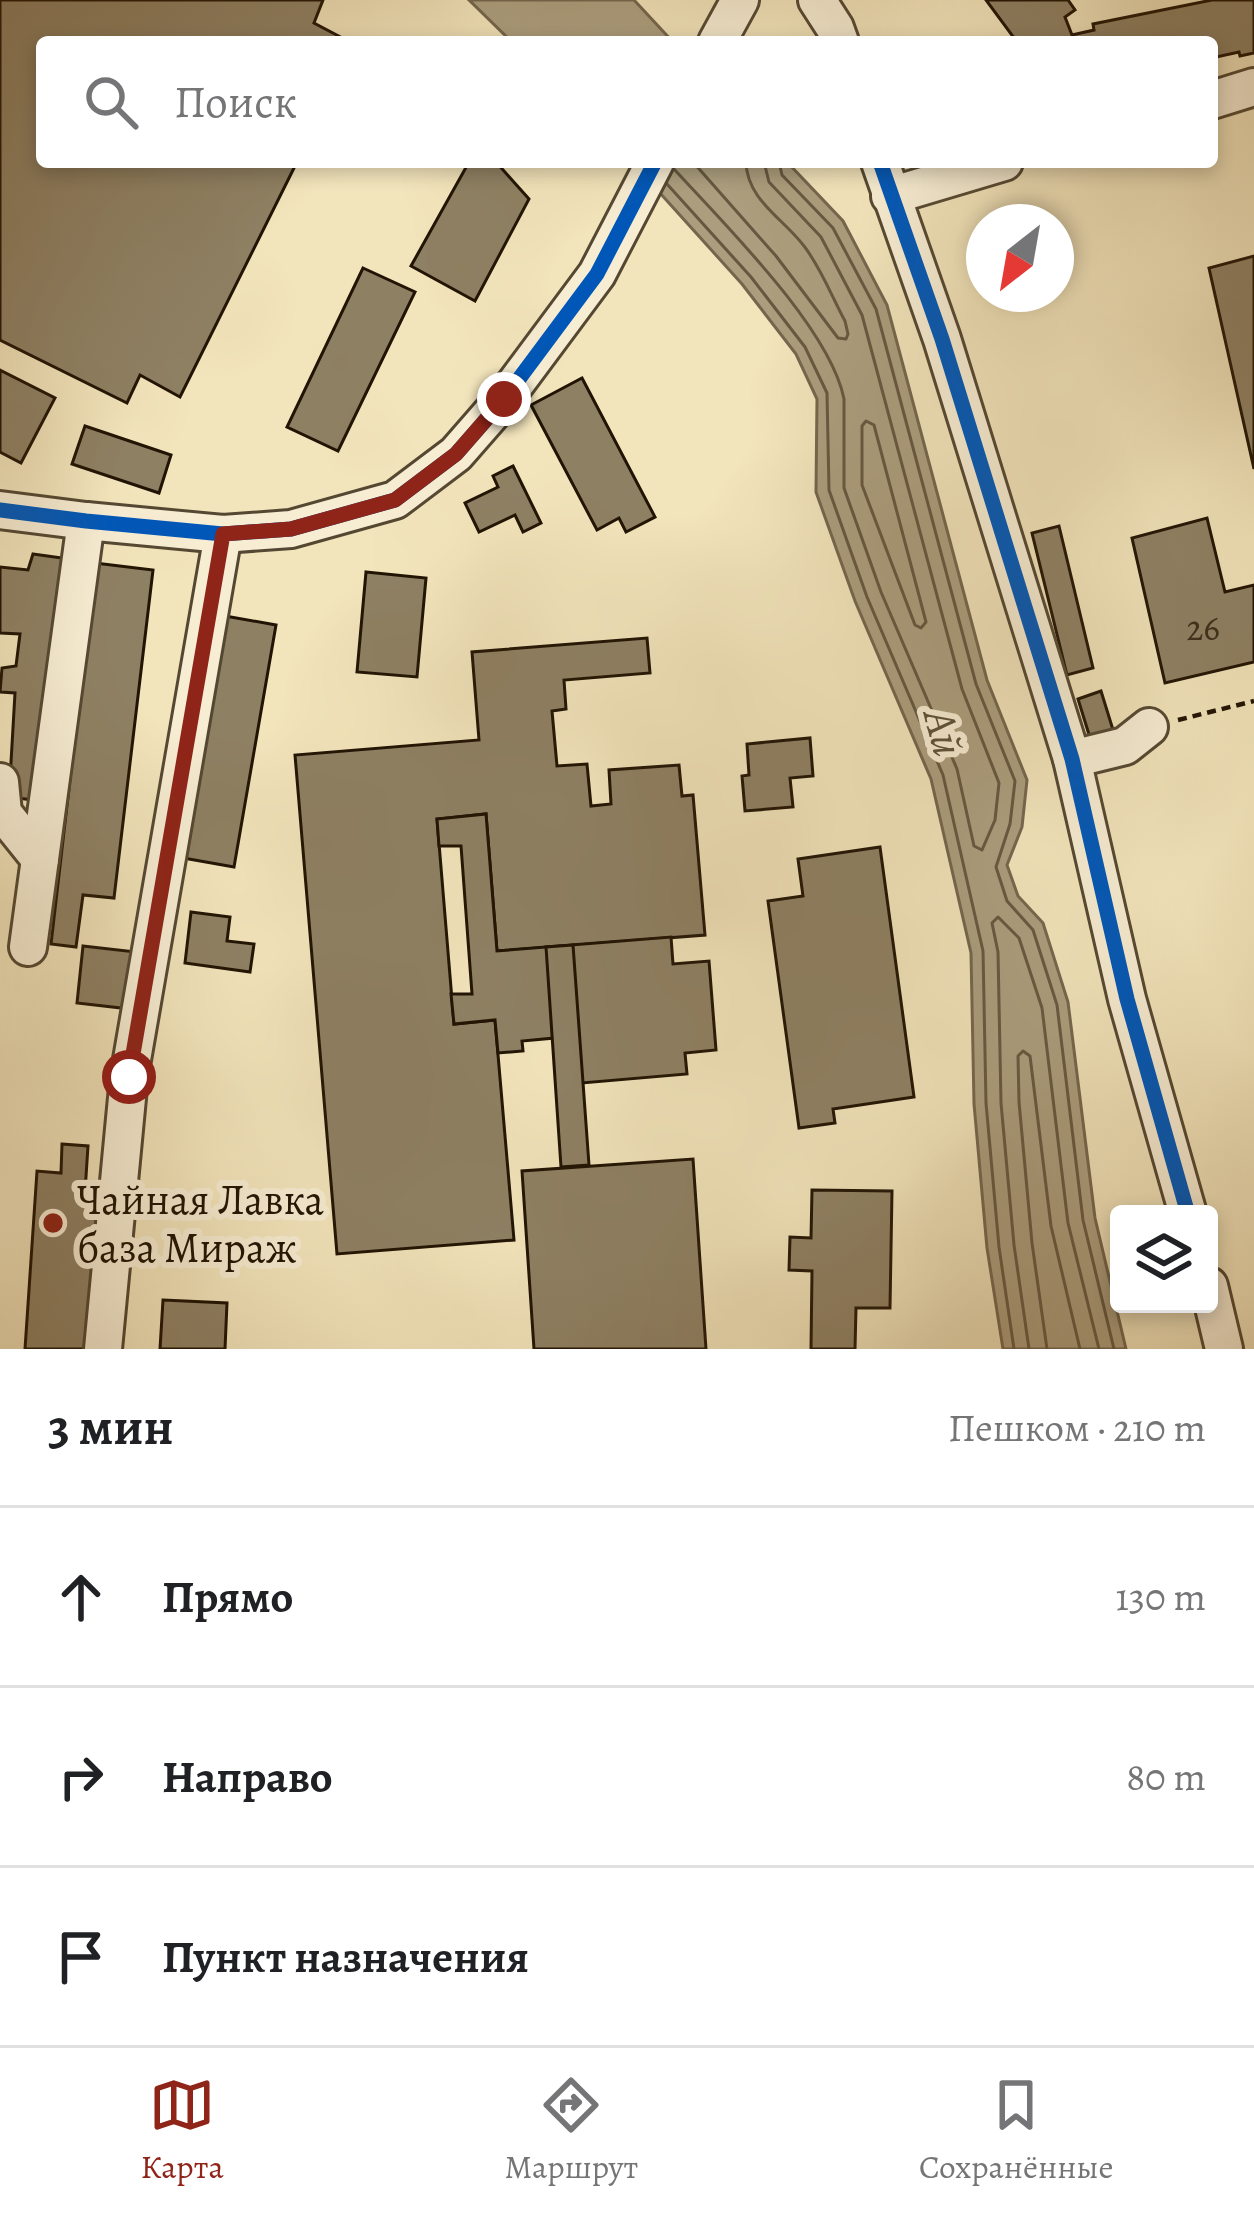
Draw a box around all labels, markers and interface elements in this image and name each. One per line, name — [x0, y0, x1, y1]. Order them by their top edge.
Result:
search box — [36, 36, 1218, 168]
icon: search — [78, 69, 144, 135]
text: Поиск — [174, 71, 297, 133]
north arrow — [966, 204, 1074, 312]
route end — [477, 372, 531, 426]
house number: 26 — [1186, 603, 1220, 652]
water label: Ай — [908, 700, 980, 763]
route start — [102, 1050, 156, 1104]
place label: Чайная Лавка база Мираж — [77, 1171, 324, 1276]
map controls — [1110, 1205, 1218, 1313]
button: layers — [1110, 1205, 1218, 1313]
marker: Чайная Лавка база Мираж — [40, 1210, 66, 1236]
text: 3 мин — [48, 1392, 174, 1462]
text: Пешком · 210 m — [948, 1401, 1206, 1454]
icon: ahead — [48, 1564, 114, 1630]
text: Прямо — [162, 1566, 293, 1628]
text: 130 m — [1115, 1570, 1206, 1623]
icon: right — [48, 1744, 114, 1810]
text: Направо — [162, 1746, 333, 1808]
text: 80 m — [1126, 1750, 1206, 1803]
icon: arrive — [48, 1924, 114, 1990]
text: Пункт назначения — [162, 1926, 529, 1988]
tab: Карта — [140, 2072, 224, 2189]
tab: Маршрут — [504, 2072, 638, 2189]
tab: Сохранённые — [919, 2072, 1114, 2189]

